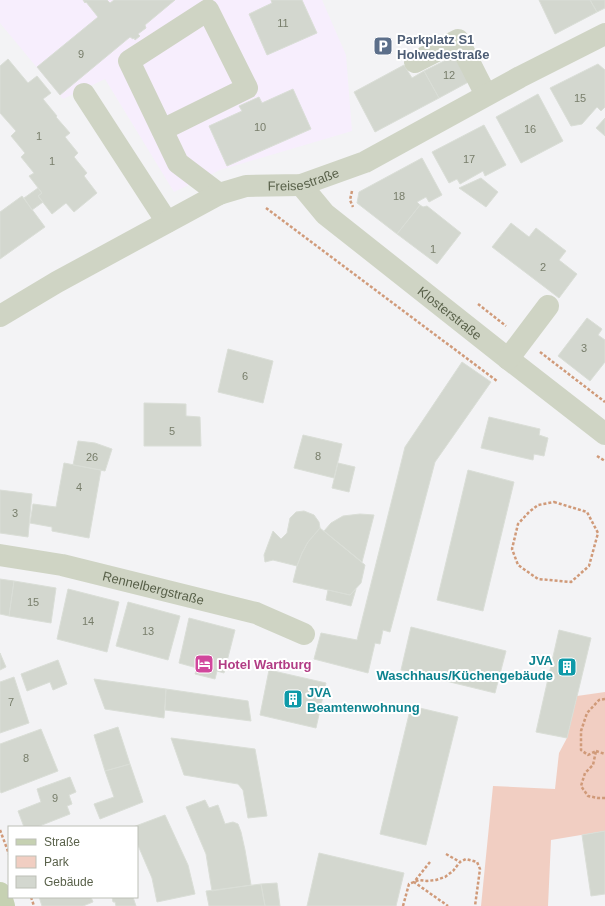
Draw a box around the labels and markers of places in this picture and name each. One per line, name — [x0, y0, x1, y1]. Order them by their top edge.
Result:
place label: Parkplatz S1 Holwedestraße — [397, 32, 489, 62]
parking icon: Parkplatz S1 Holwedestraße — [372, 35, 394, 57]
hotel icon: Hotel Wartburg — [193, 653, 215, 675]
place label: JVA Waschhaus/Küchengebäude — [377, 653, 554, 683]
building icon: JVA Waschhaus/Küchengebäude — [556, 656, 578, 678]
place label: Hotel Wartburg — [218, 657, 311, 672]
place label: JVA Beamtenwohnung — [307, 685, 420, 715]
building icon: JVA Beamtenwohnung — [282, 688, 304, 710]

